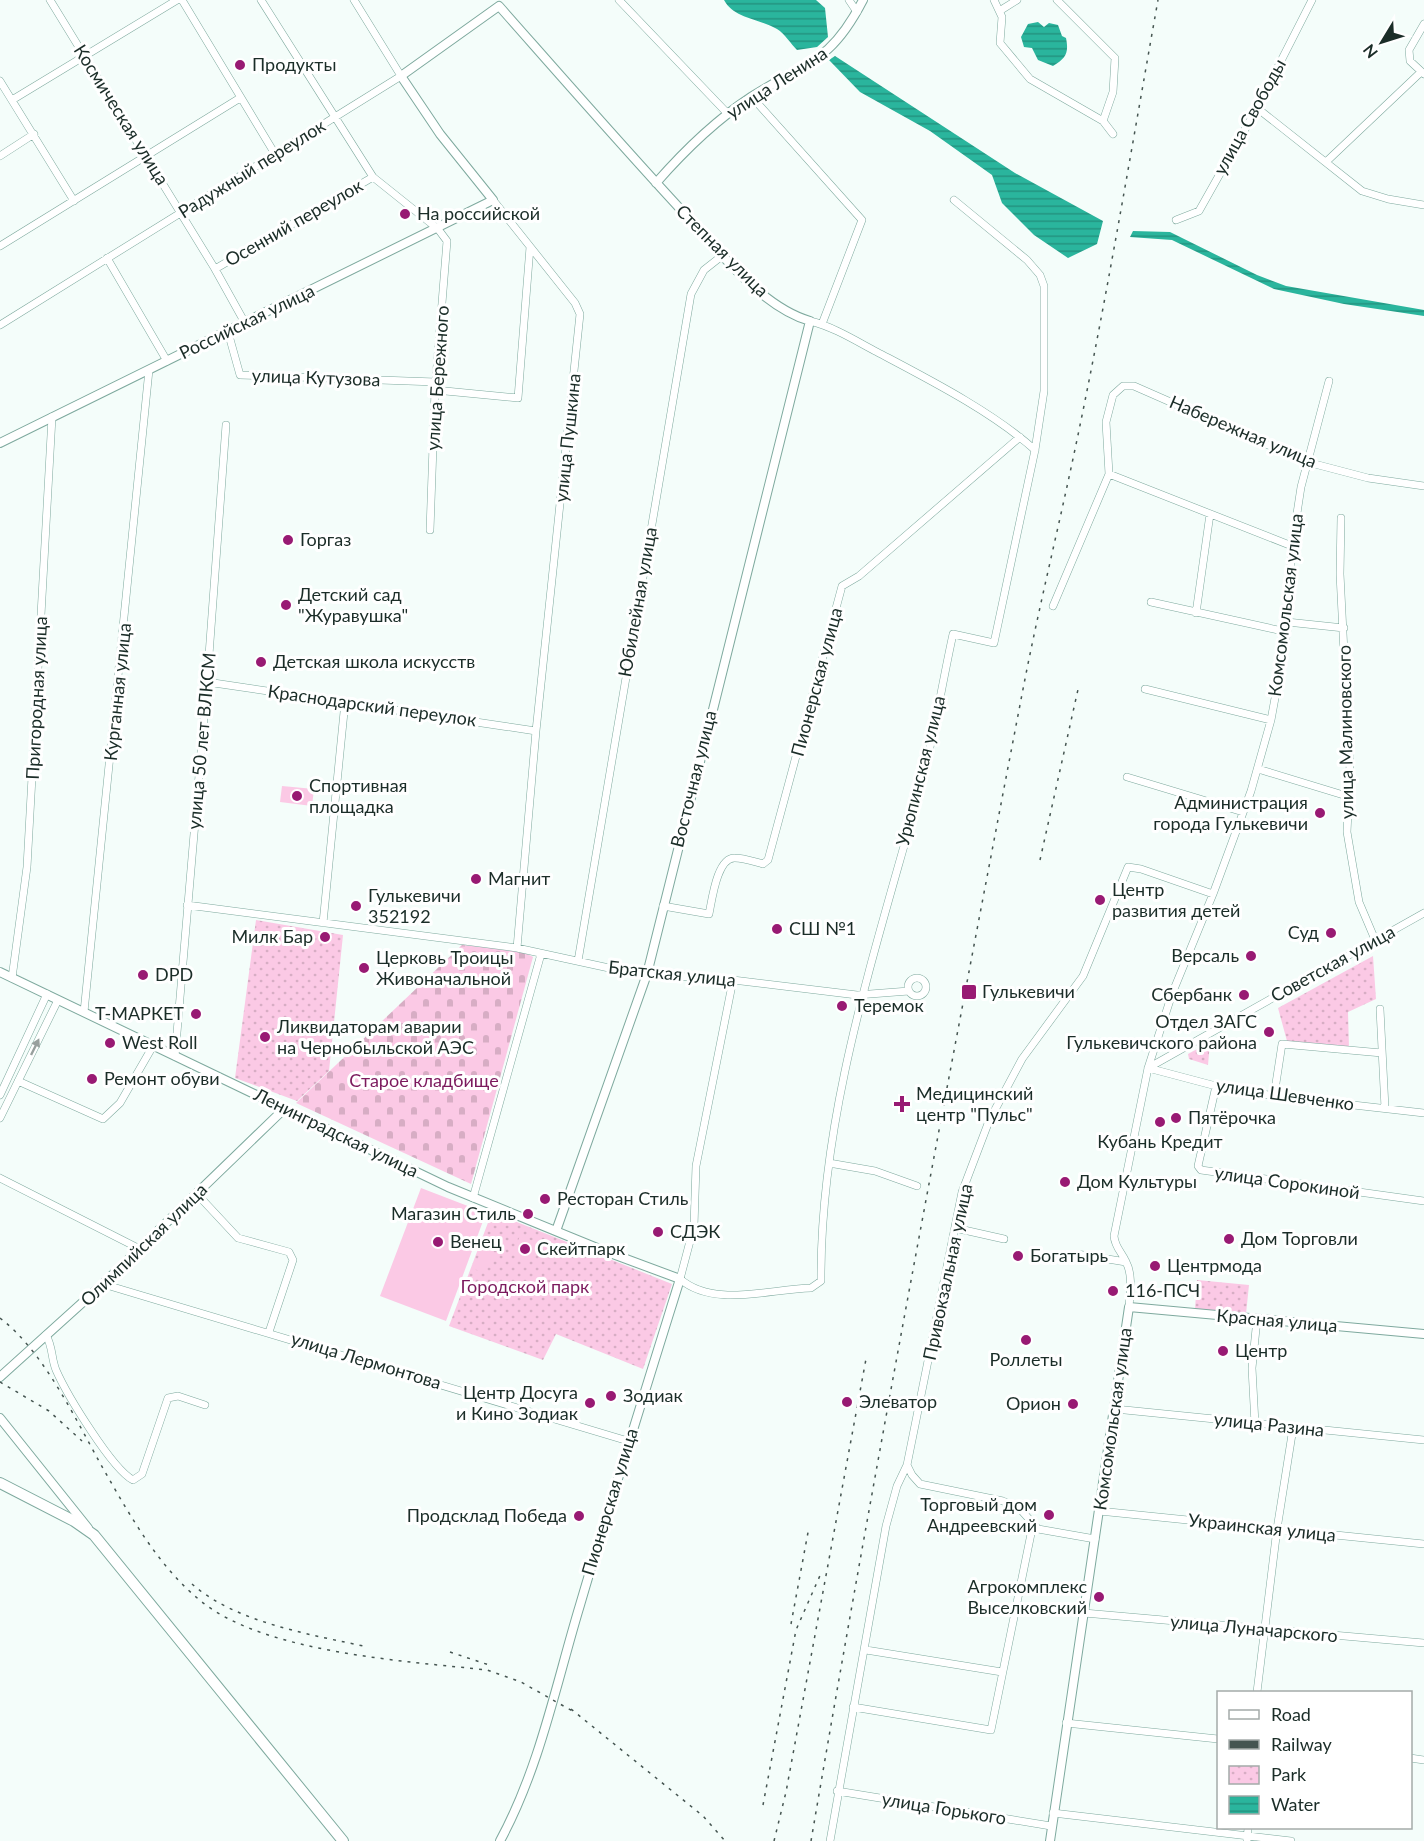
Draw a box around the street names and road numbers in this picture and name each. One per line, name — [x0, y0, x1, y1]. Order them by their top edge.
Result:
street label: Космическая улица — [70, 40, 174, 189]
street label: улица Ленина — [722, 41, 831, 123]
street label: улица Свободы — [1208, 55, 1290, 178]
street label: Радужный переулок — [174, 114, 330, 222]
street label: Осенний переулок — [221, 173, 367, 270]
street label: Степная улица — [672, 199, 774, 301]
street label: Российская улица — [175, 279, 318, 363]
street label: улица Бережного — [421, 305, 453, 451]
street label: улица Кутузова — [251, 364, 381, 390]
street label: улица Пушкина — [549, 372, 585, 504]
street label: Набережная улица — [1166, 390, 1320, 472]
street label: Комсомольская улица — [1263, 512, 1307, 698]
street label: Юбилейная улица — [613, 525, 661, 678]
street label: Пионерская улица — [786, 605, 846, 758]
street label: Пригородная улица — [21, 616, 51, 780]
street label: Курганная улица — [99, 622, 135, 762]
street label: улица Малиновского — [1332, 645, 1358, 819]
street label: улица 50 лет ВЛКСМ — [182, 651, 220, 830]
street label: Краснодарский переулок — [266, 679, 479, 731]
street label: Урюпинская улица — [891, 693, 949, 848]
street label: Восточная улица — [665, 708, 721, 849]
street label: Советская улица — [1267, 920, 1398, 1006]
street label: Братская улица — [607, 955, 737, 991]
street label: улица Шевченко — [1215, 1073, 1356, 1115]
street label: Ленинградская улица — [250, 1082, 422, 1181]
street label: улица Сорокиной — [1213, 1161, 1361, 1203]
street label: Олимпийская улица — [75, 1178, 211, 1310]
street label: Привокзальная улица — [918, 1182, 976, 1362]
street label: Красная улица — [1216, 1304, 1338, 1336]
street label: Комсомольская улица — [1088, 1326, 1136, 1512]
street label: улица Лермонтова — [288, 1327, 444, 1393]
street label: улица Разина — [1213, 1407, 1325, 1441]
street label: Пионерская улица — [576, 1425, 642, 1578]
street label: Украинская улица — [1187, 1508, 1337, 1546]
street label: улица Луначарского — [1169, 1610, 1339, 1646]
street label: улица Горького — [880, 1787, 1008, 1829]

